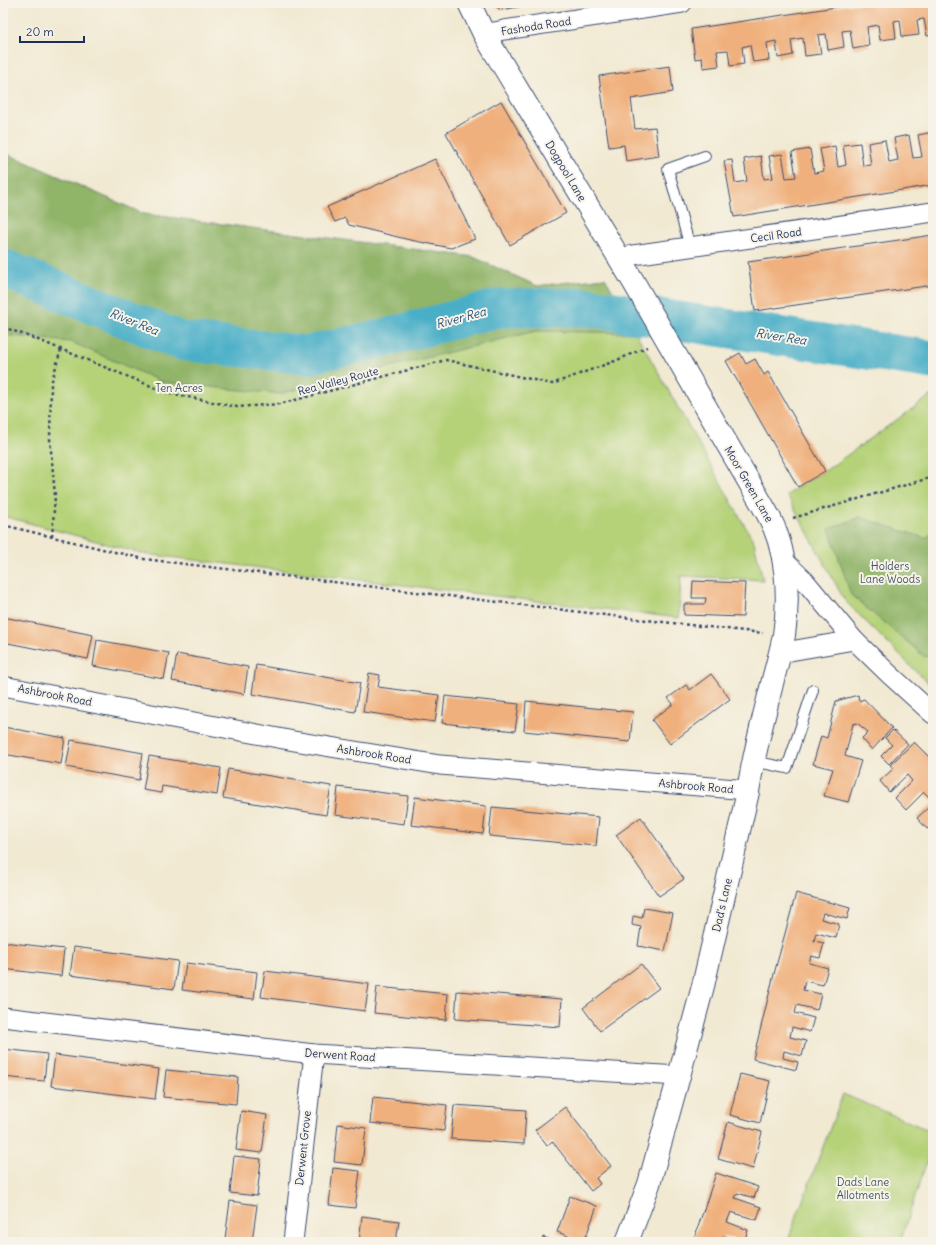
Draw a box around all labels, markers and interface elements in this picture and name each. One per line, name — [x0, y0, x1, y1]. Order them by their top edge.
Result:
street label: Fashoda Road — [500, 13, 573, 38]
scale bar — [20, 18, 84, 44]
text: 20 m — [26, 24, 54, 39]
street label: Dogpool Lane — [542, 138, 590, 204]
street label: Cecil Road — [749, 224, 803, 246]
water label: River Rea — [434, 303, 489, 331]
water label: River Rea — [108, 305, 162, 338]
water label: River Rea — [755, 325, 809, 348]
street label: Rea Valley Route — [296, 363, 380, 399]
park label: Ten Acres — [155, 381, 203, 395]
street label: Moor Green Lane — [722, 443, 777, 525]
park label: Holders Lane Woods — [860, 559, 920, 586]
street label: Ashbrook Road — [17, 681, 94, 709]
street label: Ashbrook Road — [336, 741, 413, 767]
street label: Ashbrook Road — [658, 776, 735, 796]
street label: Dad's Lane — [709, 877, 735, 933]
street label: Derwent Road — [304, 1046, 377, 1065]
street label: Derwent Grove — [292, 1110, 314, 1186]
park label: Dads Lane Allotments — [837, 1175, 889, 1202]

